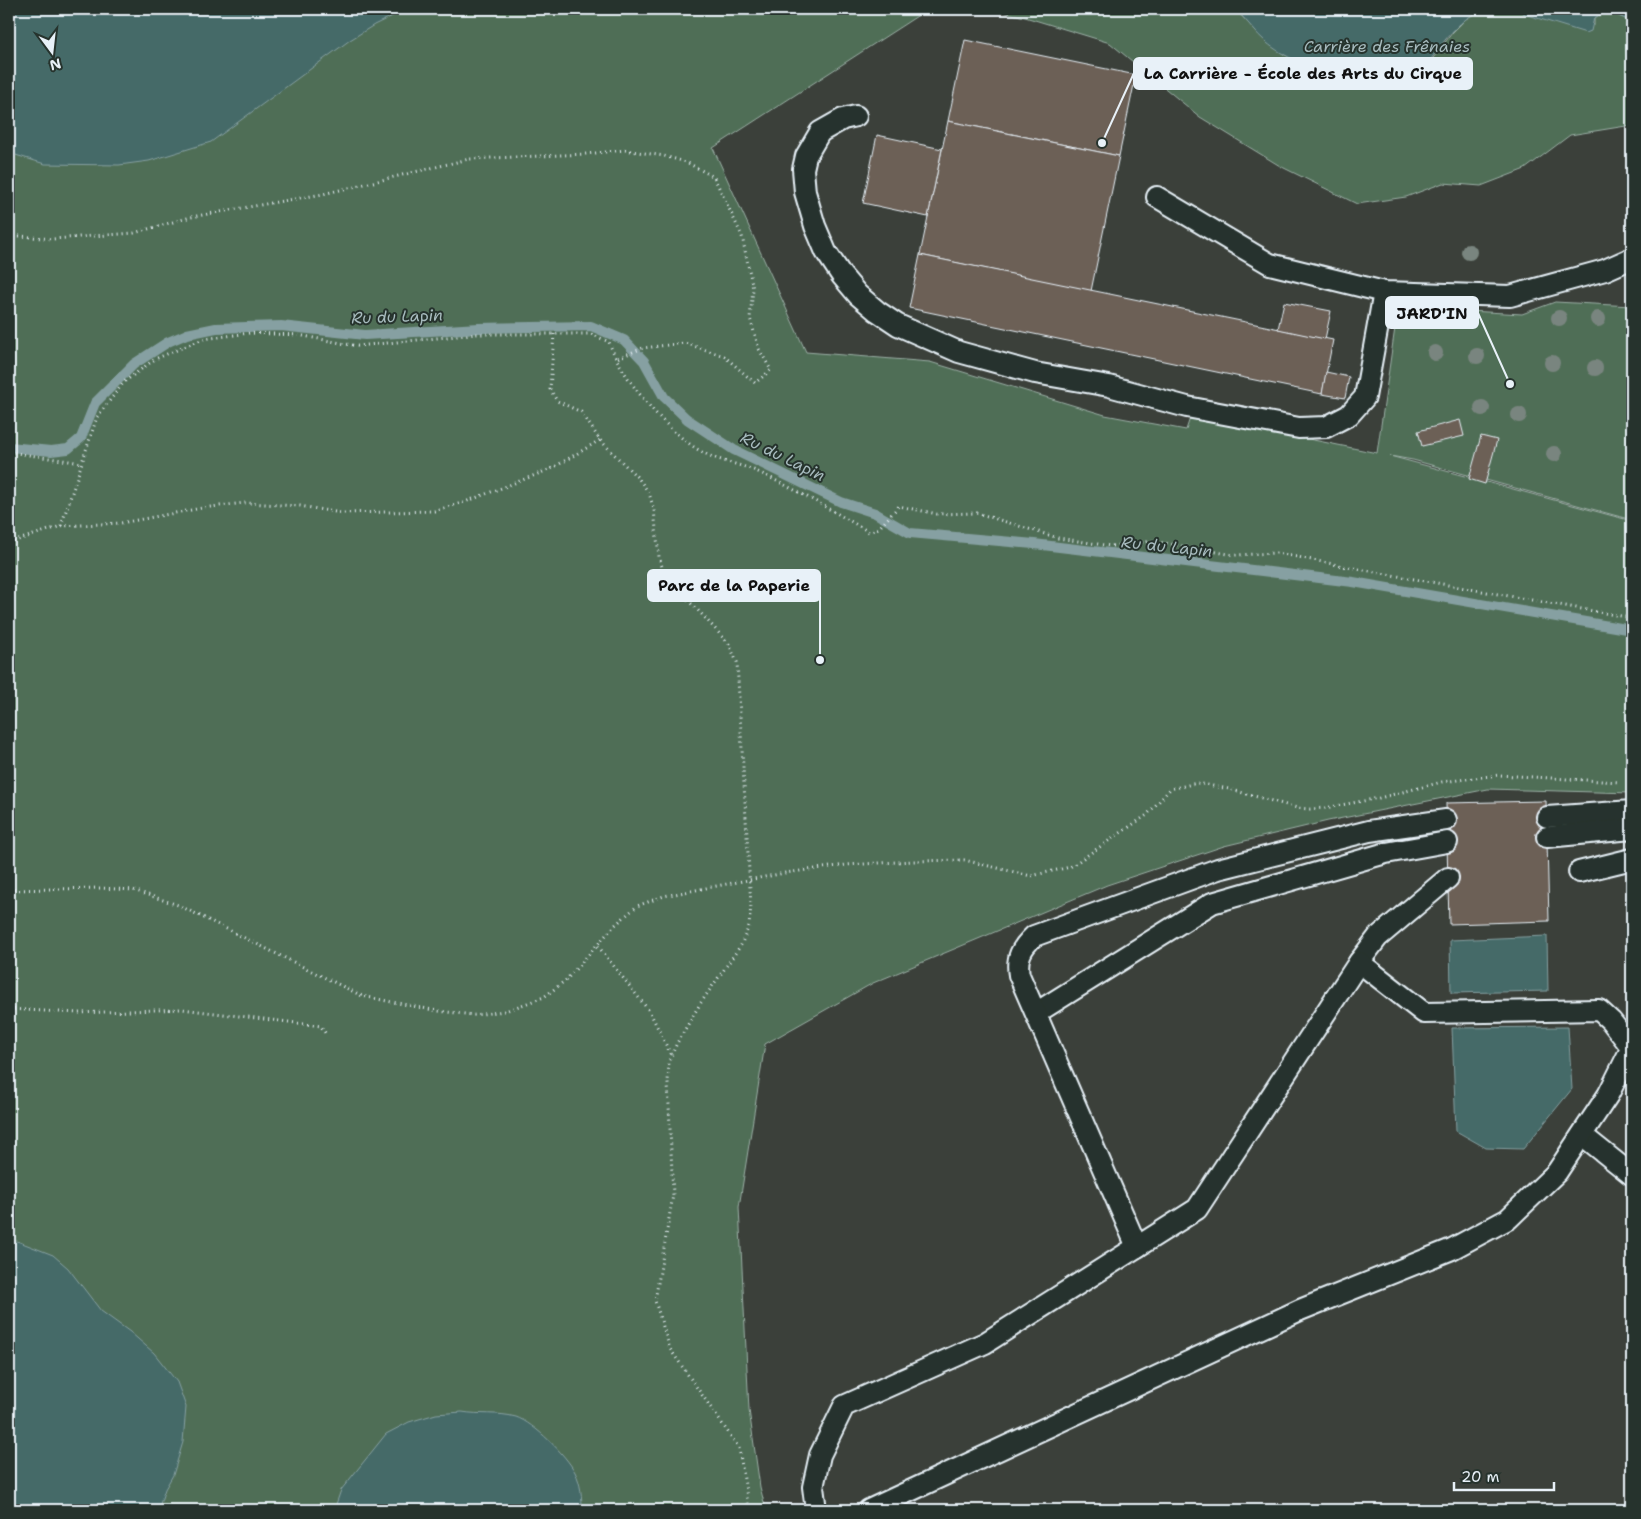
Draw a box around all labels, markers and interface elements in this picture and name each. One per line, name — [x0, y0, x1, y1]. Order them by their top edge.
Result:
north arrow — [28, 28, 78, 78]
water label: Carrière des Frênaies — [1304, 36, 1470, 57]
text: N — [48, 54, 63, 75]
callout: La Carrière - École des Arts du Cirque — [1134, 58, 1472, 89]
text: La Carrière - École des Arts du Cirque — [1144, 63, 1463, 84]
callout: JARD'IN — [1386, 297, 1478, 328]
text: JARD'IN — [1396, 303, 1468, 324]
water label: Ru du Lapin — [351, 304, 443, 329]
water label: Ru du Lapin — [737, 427, 829, 486]
water label: Ru du Lapin — [1120, 531, 1214, 562]
callout: Parc de la Paperie — [648, 570, 820, 601]
text: Parc de la Paperie — [658, 575, 810, 596]
scale bar — [1454, 1459, 1554, 1491]
text: 20 m — [1461, 1467, 1500, 1487]

